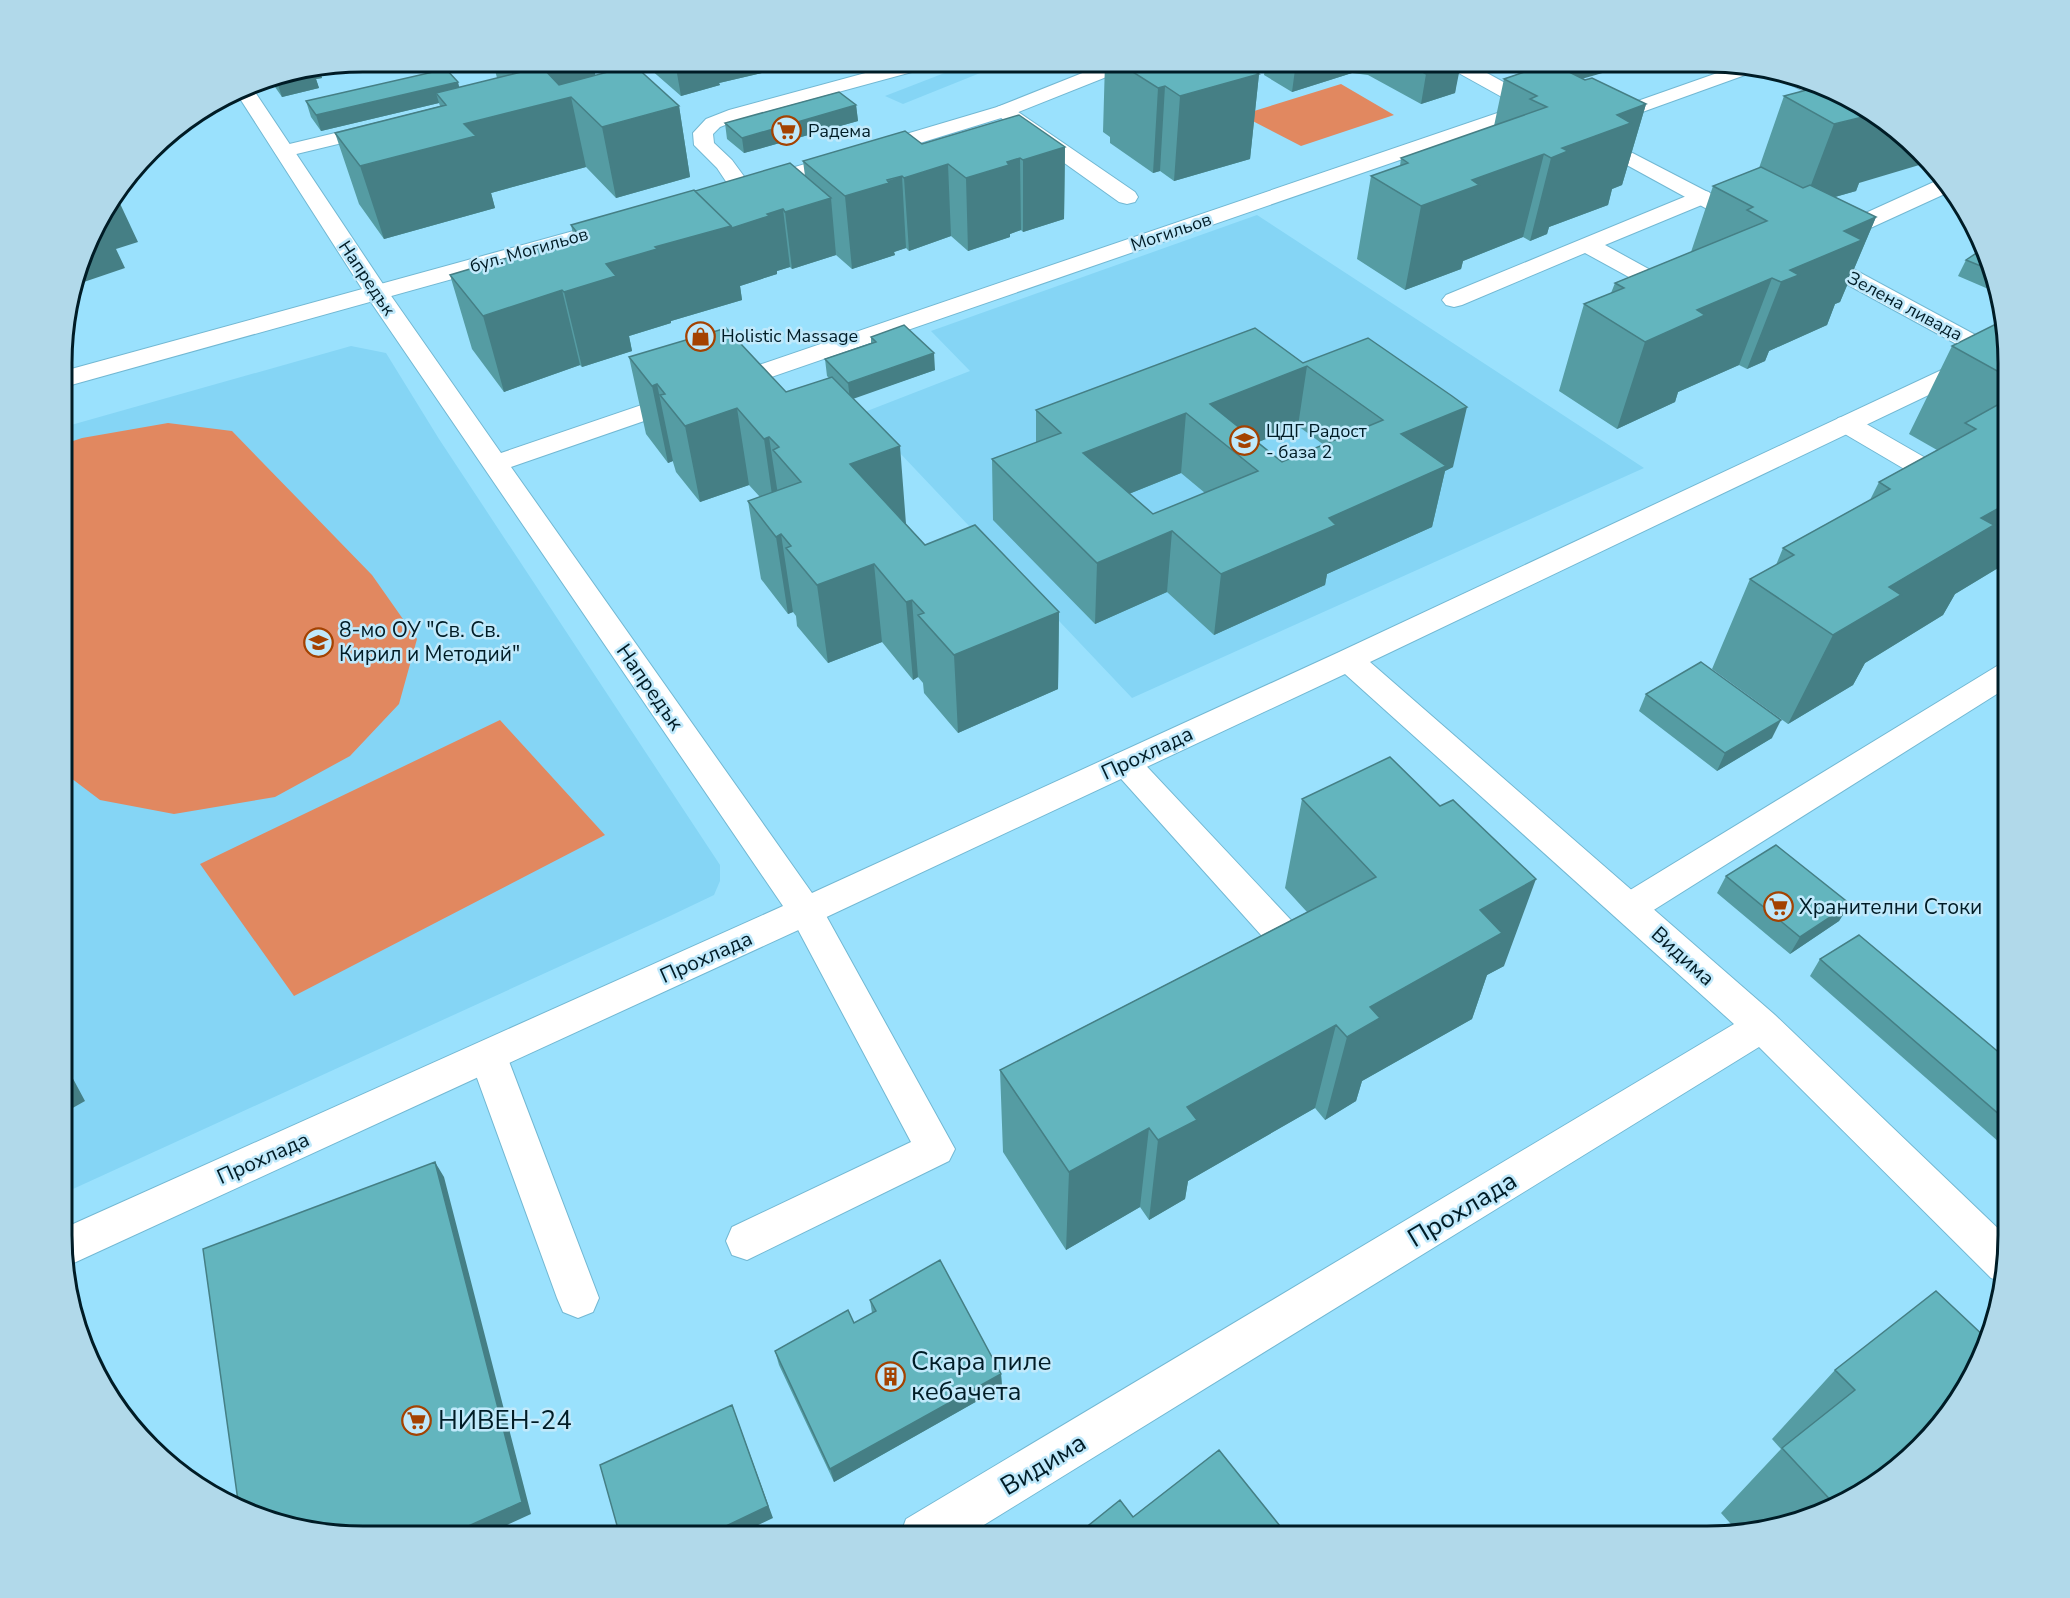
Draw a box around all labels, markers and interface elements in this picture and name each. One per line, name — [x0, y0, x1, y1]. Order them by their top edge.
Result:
supermarket icon: Радема — [771, 115, 803, 147]
place label: Радема — [808, 119, 871, 143]
street label: Могильов — [1127, 207, 1215, 257]
street label: бул. Могильов — [467, 222, 591, 278]
street label: Напредък — [333, 236, 401, 321]
street label: Зелена ливада — [1843, 266, 1967, 346]
shop icon: Holistic Massage — [684, 320, 716, 352]
place label: Holistic Massage — [721, 324, 858, 348]
place label: ЦДГ Радост - база 2 — [1266, 419, 1367, 464]
school or university icon: ЦДГ Радост - база 2 — [1229, 425, 1261, 457]
place label: 8-мо ОУ "Св. Св. Кирил и Методий" — [339, 616, 520, 668]
school or university icon: 8-мо ОУ "Св. Св. Кирил и Методий" — [302, 626, 334, 658]
street label: Напредък — [610, 638, 691, 737]
street label: Прохлада — [1097, 720, 1197, 786]
supermarket icon: Хранителни Стоки — [1762, 891, 1794, 923]
place label: Хранителни Стоки — [1799, 893, 1982, 921]
street label: Видима — [1645, 920, 1721, 992]
street label: Прохлада — [655, 924, 757, 990]
street label: Прохлада — [212, 1125, 314, 1191]
street label: Прохлада — [1401, 1163, 1523, 1256]
place label: Скара пиле кебачета — [911, 1344, 1052, 1409]
building icon: Скара пиле кебачета — [874, 1360, 906, 1392]
place label: НИВЕН-24 — [438, 1403, 572, 1438]
supermarket icon: НИВЕН-24 — [401, 1404, 433, 1436]
street label: Видима — [994, 1425, 1093, 1504]

